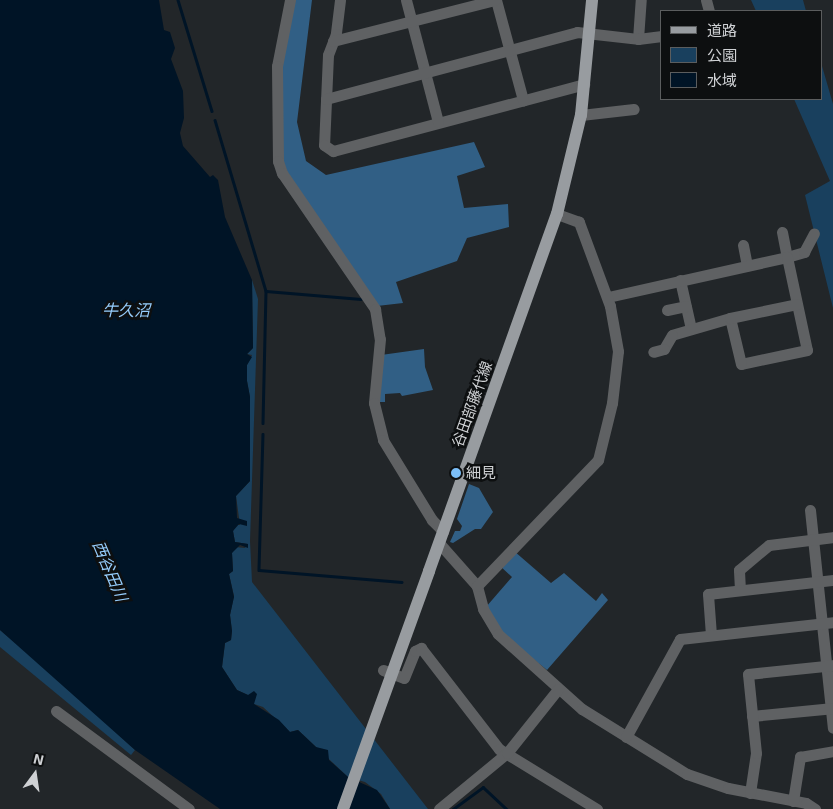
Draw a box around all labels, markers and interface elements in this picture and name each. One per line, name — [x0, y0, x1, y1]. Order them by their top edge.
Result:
legend — [660, 10, 823, 100]
text: 道路 — [707, 21, 737, 39]
text: 公園 — [707, 46, 737, 64]
text: 水域 — [707, 71, 737, 89]
water label: 牛久沼 — [102, 300, 150, 320]
street label: 谷田部藤代線 — [448, 359, 496, 449]
place label: 細見 — [466, 464, 496, 482]
marker: 細見 — [450, 467, 462, 479]
water label: 西谷田川 — [89, 538, 131, 604]
north arrow — [10, 749, 60, 799]
text: N — [32, 749, 46, 768]

